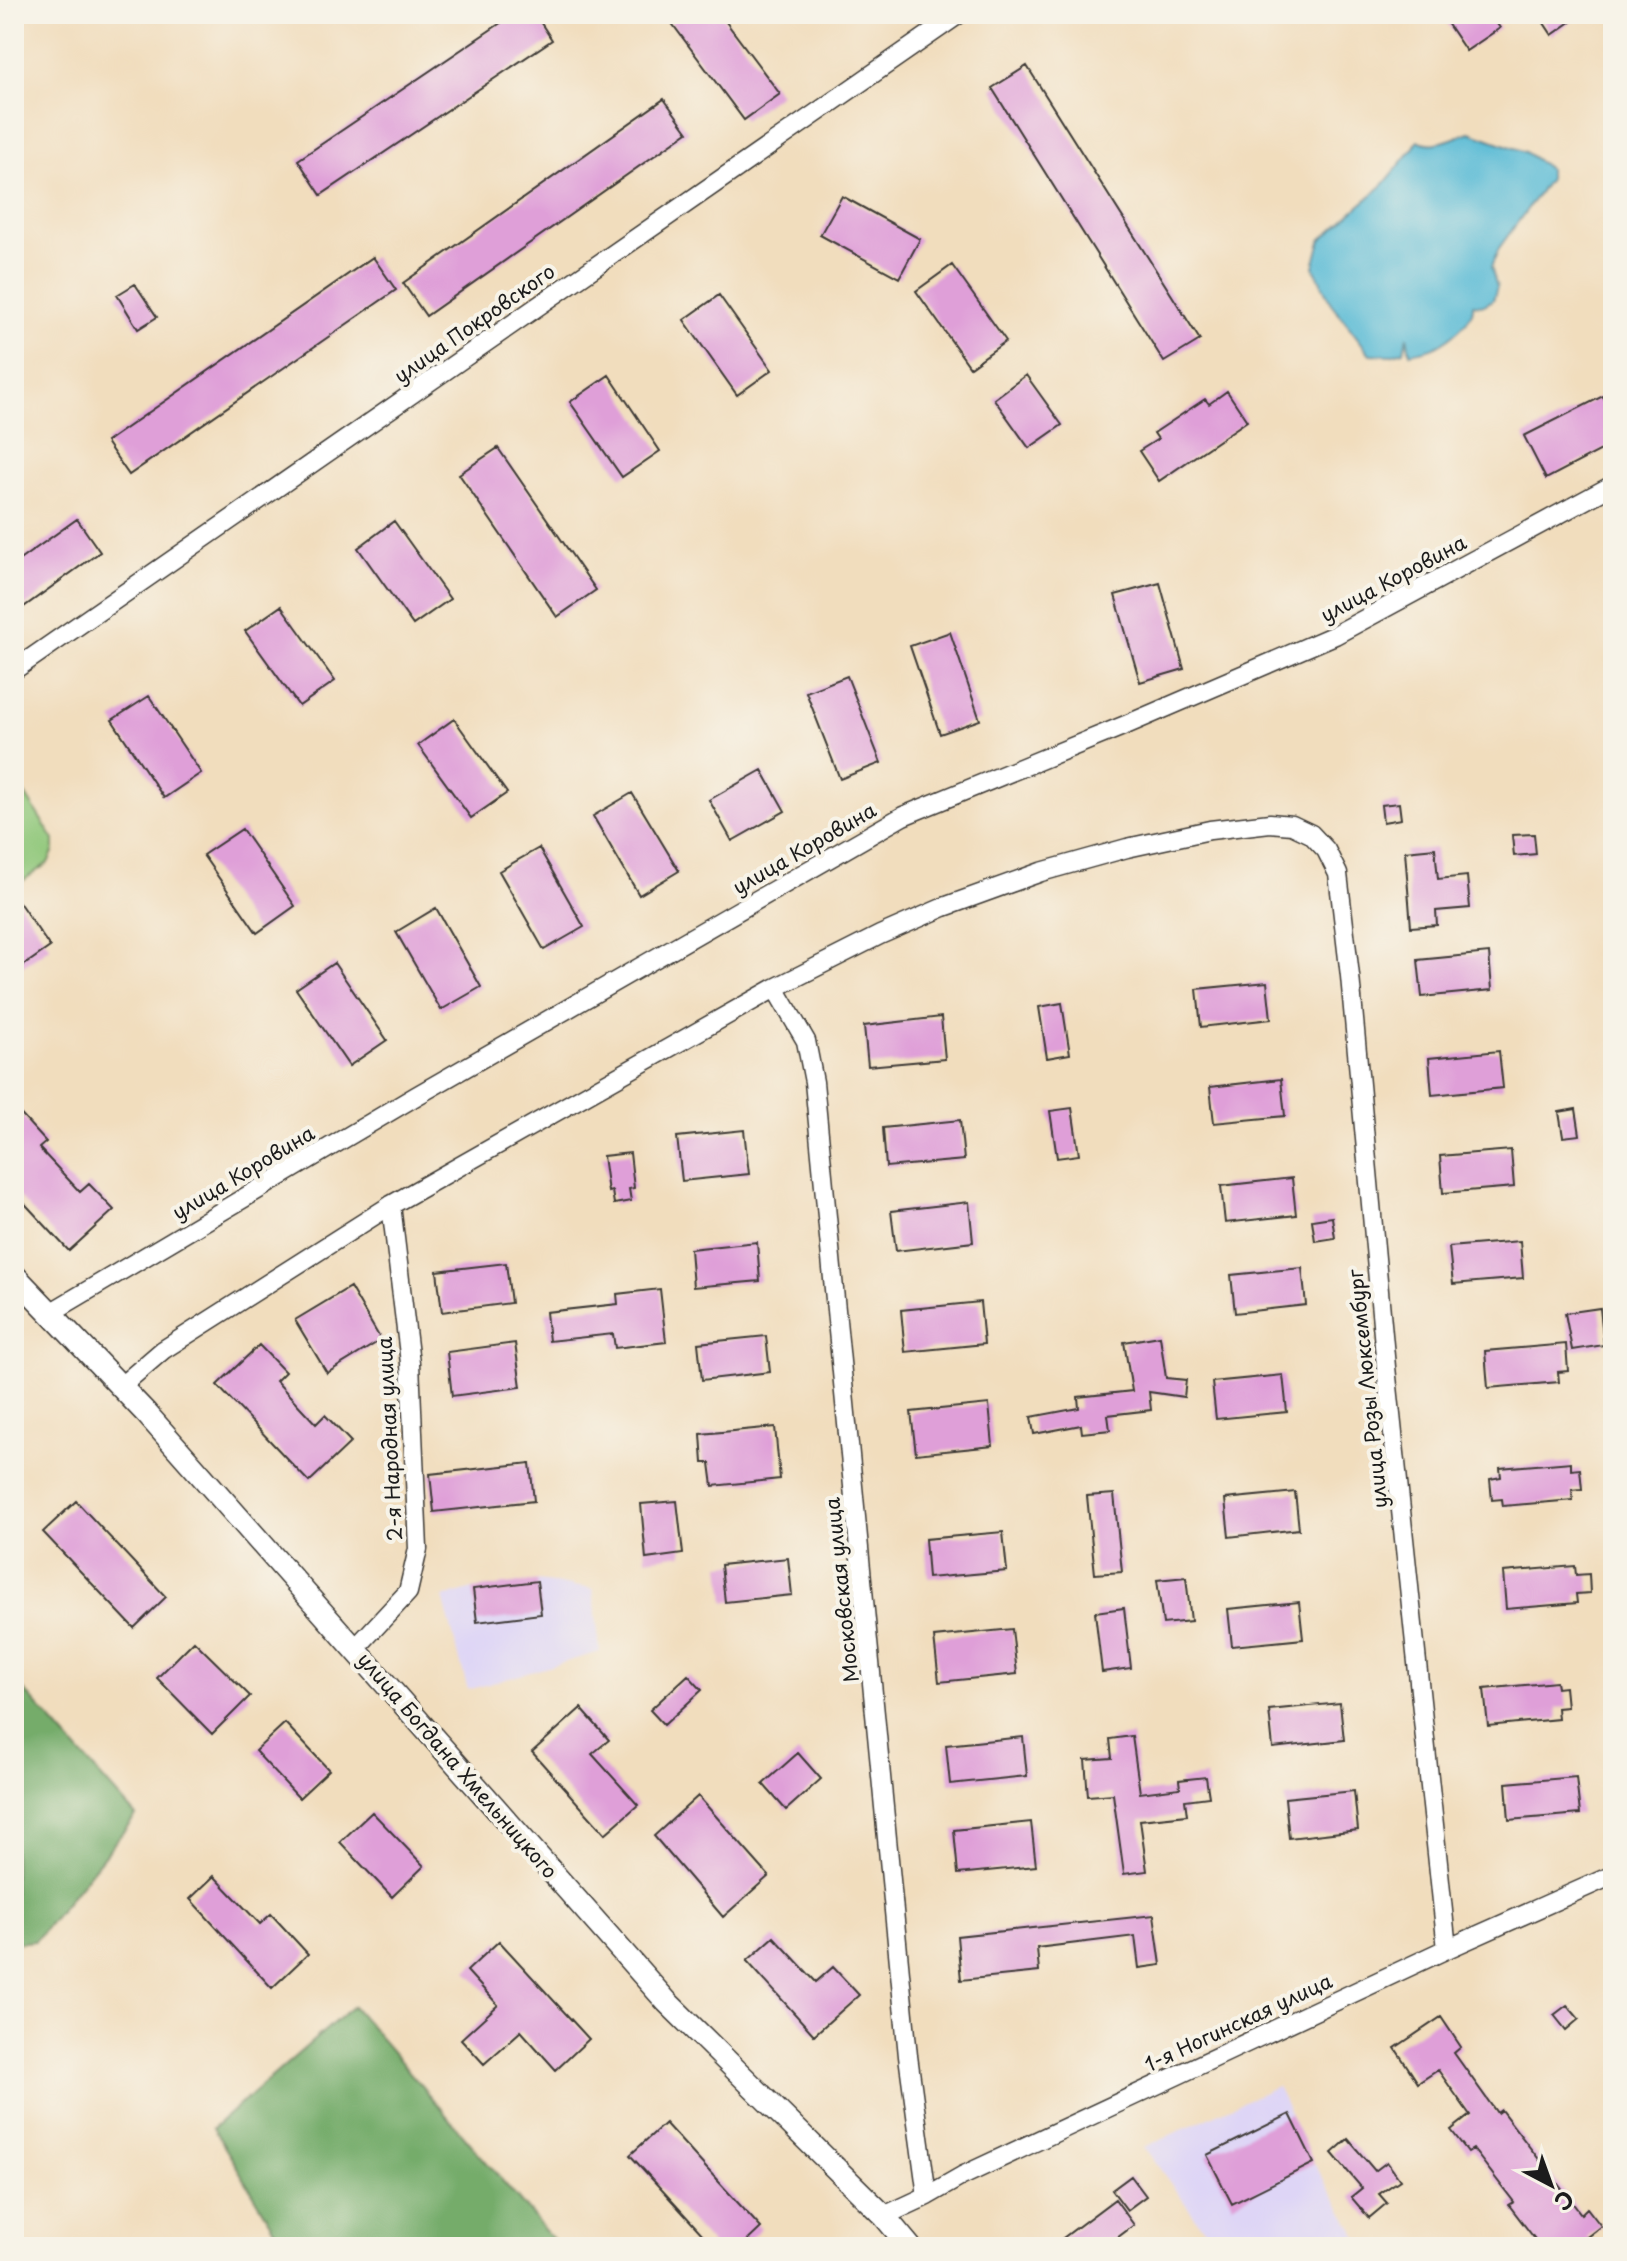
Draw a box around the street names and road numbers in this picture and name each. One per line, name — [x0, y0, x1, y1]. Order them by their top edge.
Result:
street label: улица Покровского — [387, 256, 561, 390]
street label: улица Коровина — [1315, 527, 1472, 629]
street label: улица Коровина — [726, 794, 882, 901]
street label: улица Коровина — [166, 1117, 320, 1226]
street label: улица Розы Люксембург — [1339, 1267, 1394, 1510]
street label: 2-я Народная улица — [369, 1336, 409, 1542]
street label: Московская улица — [816, 1496, 866, 1684]
street label: улица Богдана Хмельницкого — [351, 1645, 565, 1885]
street label: 1-я Ногинская улица — [1139, 1965, 1337, 2079]

